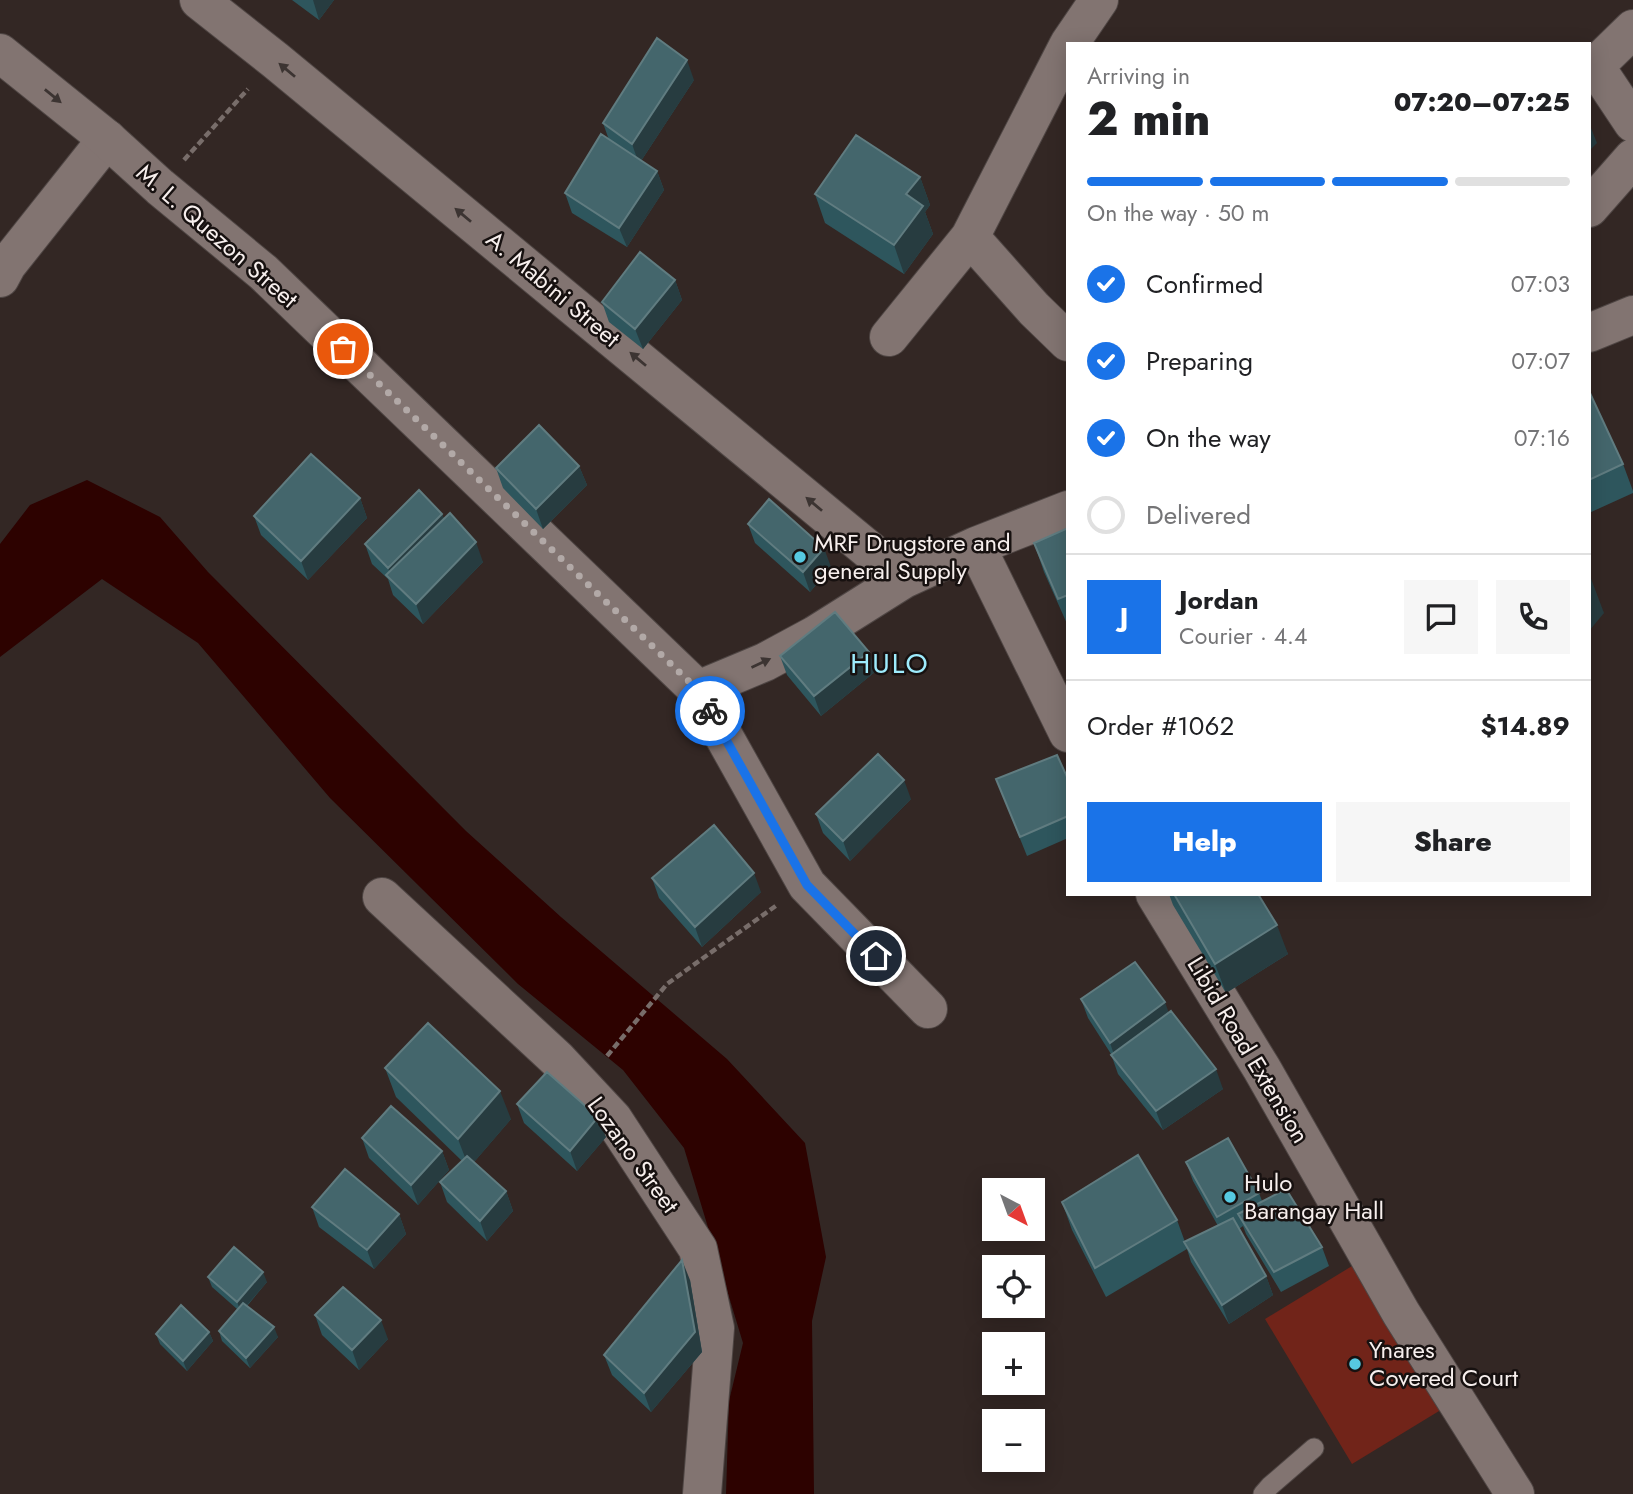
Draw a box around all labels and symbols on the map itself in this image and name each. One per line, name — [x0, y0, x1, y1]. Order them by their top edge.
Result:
one-way arrow — [279, 63, 296, 78]
one-way arrow — [44, 88, 62, 103]
street label: M. L. Quezon Street — [129, 155, 306, 316]
one-way arrow — [454, 207, 472, 223]
street label: A. Mabini Street — [479, 222, 628, 355]
pin — [313, 319, 373, 379]
one-way arrow — [630, 352, 648, 367]
one-way arrow — [805, 496, 823, 512]
place label: MRF Drugstore and general Supply — [814, 525, 1011, 588]
marker: MRF Drugstore and general Supply — [792, 549, 808, 565]
district label: HULO — [850, 643, 930, 684]
one-way arrow — [751, 657, 771, 669]
courier — [675, 676, 745, 746]
pin — [846, 926, 906, 986]
street label: Libid Road Extension — [1179, 950, 1318, 1150]
street label: Lozano Street — [579, 1089, 688, 1220]
place label: Hulo Barangay Hall — [1244, 1165, 1384, 1228]
north arrow — [982, 1178, 1045, 1241]
marker: Hulo Barangay Hall — [1222, 1189, 1238, 1205]
place label: Ynares Covered Court — [1369, 1332, 1518, 1395]
marker: Ynares Covered Court — [1347, 1356, 1363, 1372]

